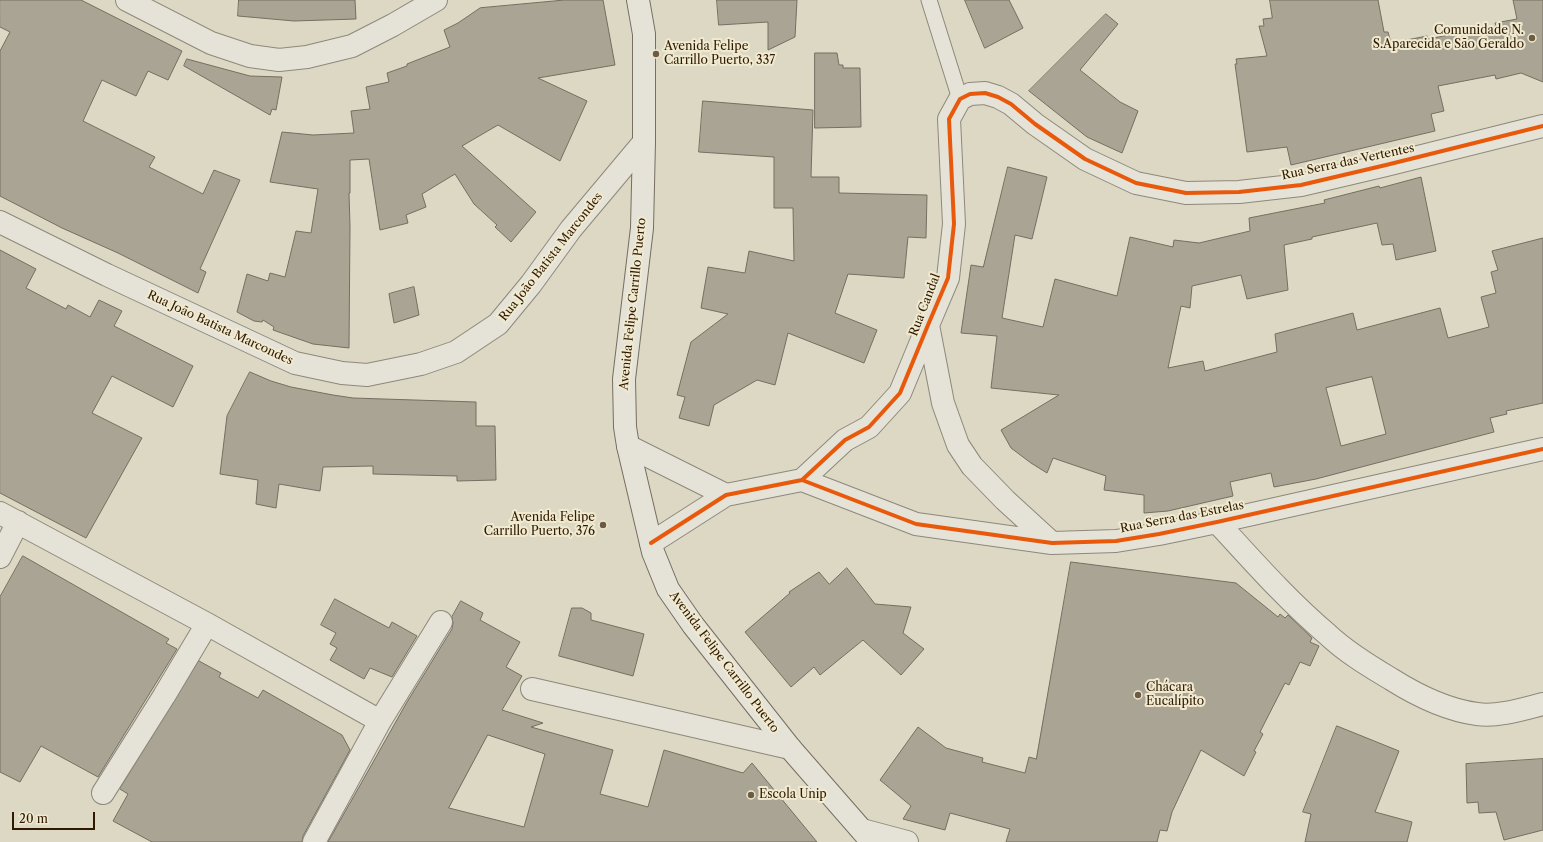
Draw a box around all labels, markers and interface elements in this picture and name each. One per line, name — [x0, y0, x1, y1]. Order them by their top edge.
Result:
place label: Comunidade N. S.Aparecida e São Geraldo — [1373, 24, 1524, 52]
marker: Comunidade N. S.Aparecida e São Geraldo — [1527, 33, 1537, 43]
place label: Avenida Felipe Carrillo Puerto, 337 — [664, 40, 775, 68]
marker: Avenida Felipe Carrillo Puerto, 337 — [651, 49, 661, 59]
street label: Rua Serra das Vertentes — [1280, 141, 1416, 183]
street label: Rua João Batista Marcondes — [496, 190, 606, 324]
street label: Avenida Felipe Carrillo Puerto — [617, 217, 649, 391]
street label: Rua Candal — [906, 272, 944, 338]
street label: Rua João Batista Marcondes — [145, 288, 295, 368]
street label: Rua Serra das Estrelas — [1119, 498, 1245, 536]
place label: Avenida Felipe Carrillo Puerto, 376 — [484, 511, 595, 539]
marker: Avenida Felipe Carrillo Puerto, 376 — [598, 520, 608, 530]
street label: Avenida Felipe Carrillo Puerto — [666, 588, 782, 736]
place label: Chácara Eucalípito — [1146, 681, 1204, 709]
marker: Chácara Eucalípito — [1133, 690, 1143, 700]
place label: Escola Unip — [759, 788, 827, 802]
marker: Escola Unip — [746, 790, 756, 800]
scale bar — [14, 804, 97, 830]
text: 20 m — [19, 811, 48, 826]

